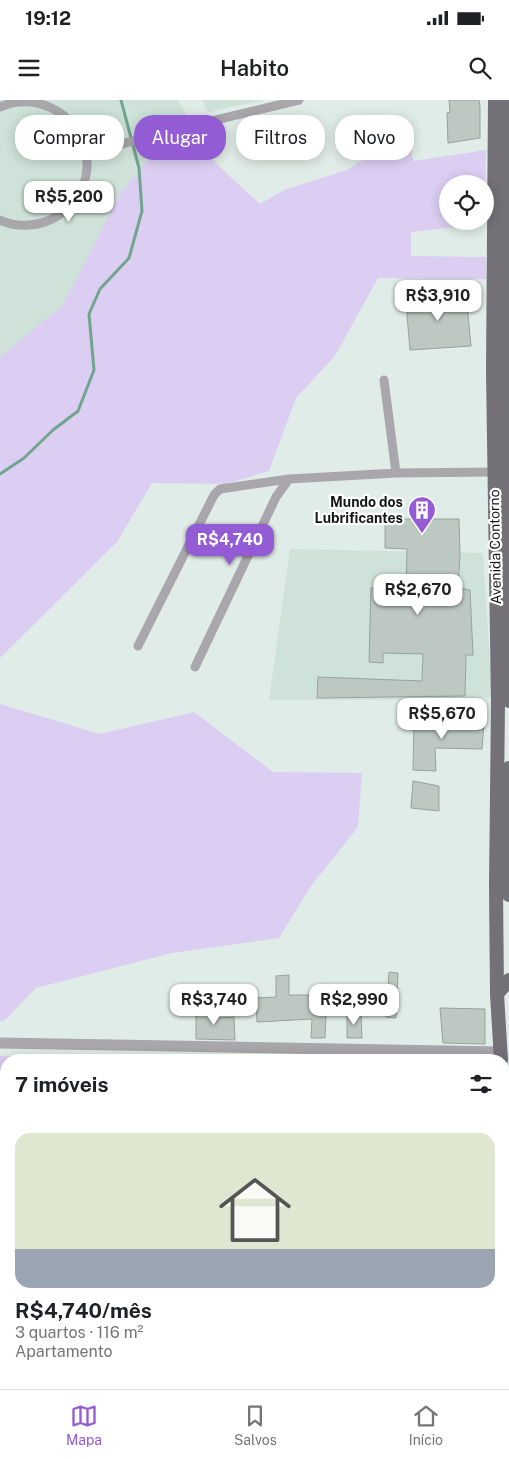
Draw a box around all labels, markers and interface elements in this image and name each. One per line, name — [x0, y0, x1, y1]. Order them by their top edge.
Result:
text: 19:12 — [25, 7, 71, 29]
icon: menu — [15, 54, 43, 82]
icon: search — [466, 54, 494, 82]
text: Habito — [220, 55, 289, 81]
chip: Comprar — [15, 115, 124, 160]
chip: Alugar — [134, 115, 226, 160]
chip: Filtros — [236, 115, 325, 160]
chip: Novo — [335, 115, 414, 160]
map controls — [439, 175, 494, 230]
button: locate — [439, 175, 494, 230]
pin: R$5,200 — [23, 180, 115, 223]
text: R$5,200 — [35, 187, 103, 206]
pin: R$3,910 — [392, 280, 484, 322]
text: R$3,910 — [406, 286, 470, 305]
street label: Avenida Contorno — [486, 489, 504, 605]
place label: Mundo dos Lubrificantes — [314, 494, 403, 526]
building icon: Mundo dos Lubrificantes — [407, 495, 437, 534]
pin: R$4,740 — [184, 524, 276, 566]
text: R$4,740 — [197, 530, 263, 549]
pin: R$2,670 — [372, 574, 464, 616]
text: R$2,670 — [384, 580, 452, 599]
pin: R$5,670 — [396, 698, 488, 740]
text: R$5,670 — [408, 704, 476, 723]
pin: R$3,740 — [168, 984, 260, 1026]
pin: R$2,990 — [308, 984, 400, 1026]
text: R$3,740 — [181, 990, 247, 1009]
text: R$2,990 — [320, 990, 388, 1009]
icon: filters — [467, 1070, 495, 1098]
text: 7 imóveis — [15, 1072, 109, 1097]
icon: home — [210, 1165, 300, 1255]
text: R$4,740/mês — [15, 1298, 152, 1323]
text: 3 quartos · 116 m² — [15, 1323, 143, 1342]
text: Apartamento — [15, 1342, 113, 1361]
tab: Mapa — [66, 1402, 102, 1448]
tab: Salvos — [234, 1402, 277, 1448]
tab: Início — [409, 1402, 443, 1448]

